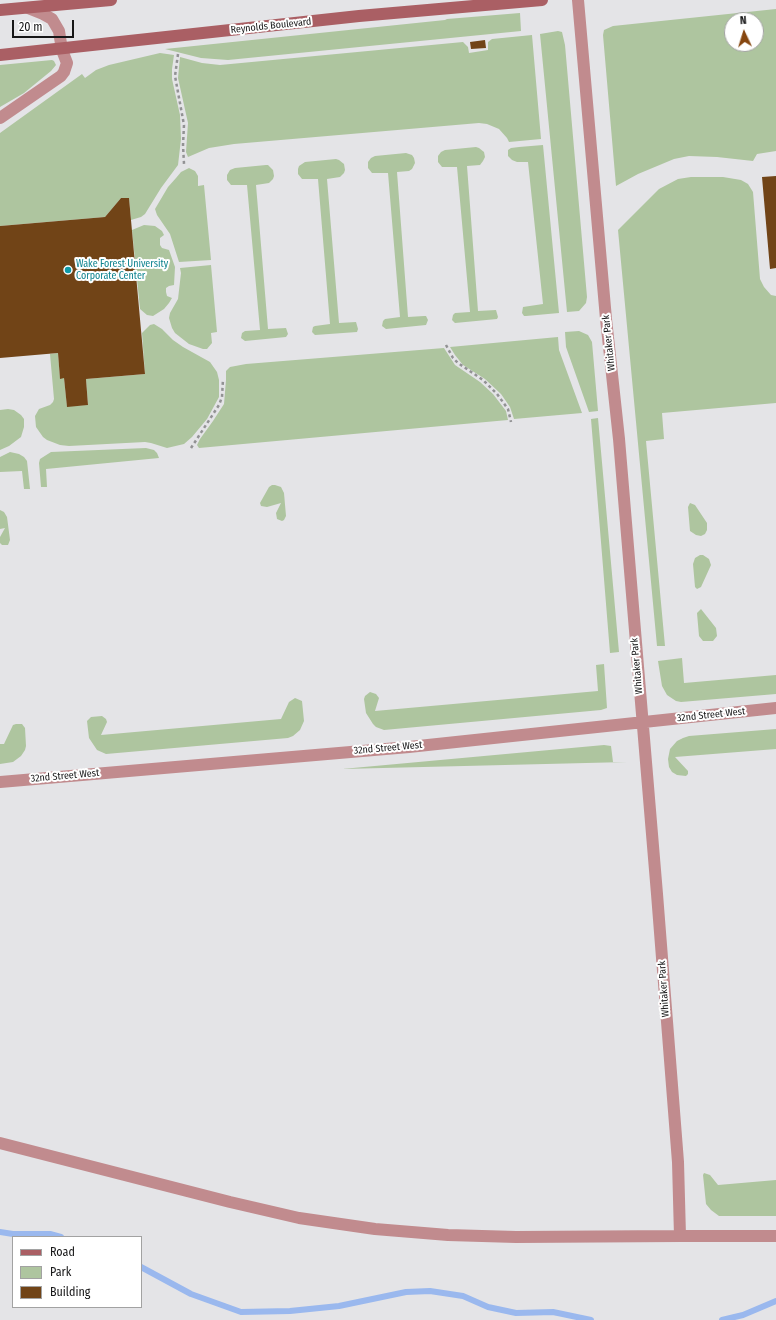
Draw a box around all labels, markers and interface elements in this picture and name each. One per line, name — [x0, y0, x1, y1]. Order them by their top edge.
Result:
scale bar — [14, 12, 76, 38]
north arrow — [724, 12, 764, 52]
text: N — [739, 14, 747, 27]
street label: Reynolds Boulevard — [230, 16, 312, 36]
text: 20 m — [19, 20, 43, 34]
place label: Wake Forest University Corporate Center — [76, 258, 168, 282]
marker: Wake Forest University Corporate Center — [63, 265, 73, 275]
street label: Whitaker Park — [600, 314, 618, 372]
street label: Whitaker Park — [629, 637, 645, 695]
street label: 32nd Street West — [676, 705, 746, 725]
street label: 32nd Street West — [353, 739, 423, 757]
street label: 32nd Street West — [30, 767, 100, 785]
street label: Whitaker Park — [656, 960, 672, 1018]
legend — [12, 1236, 142, 1308]
text: Road — [50, 1245, 75, 1259]
text: Park — [50, 1265, 71, 1279]
text: Building — [50, 1285, 90, 1299]

